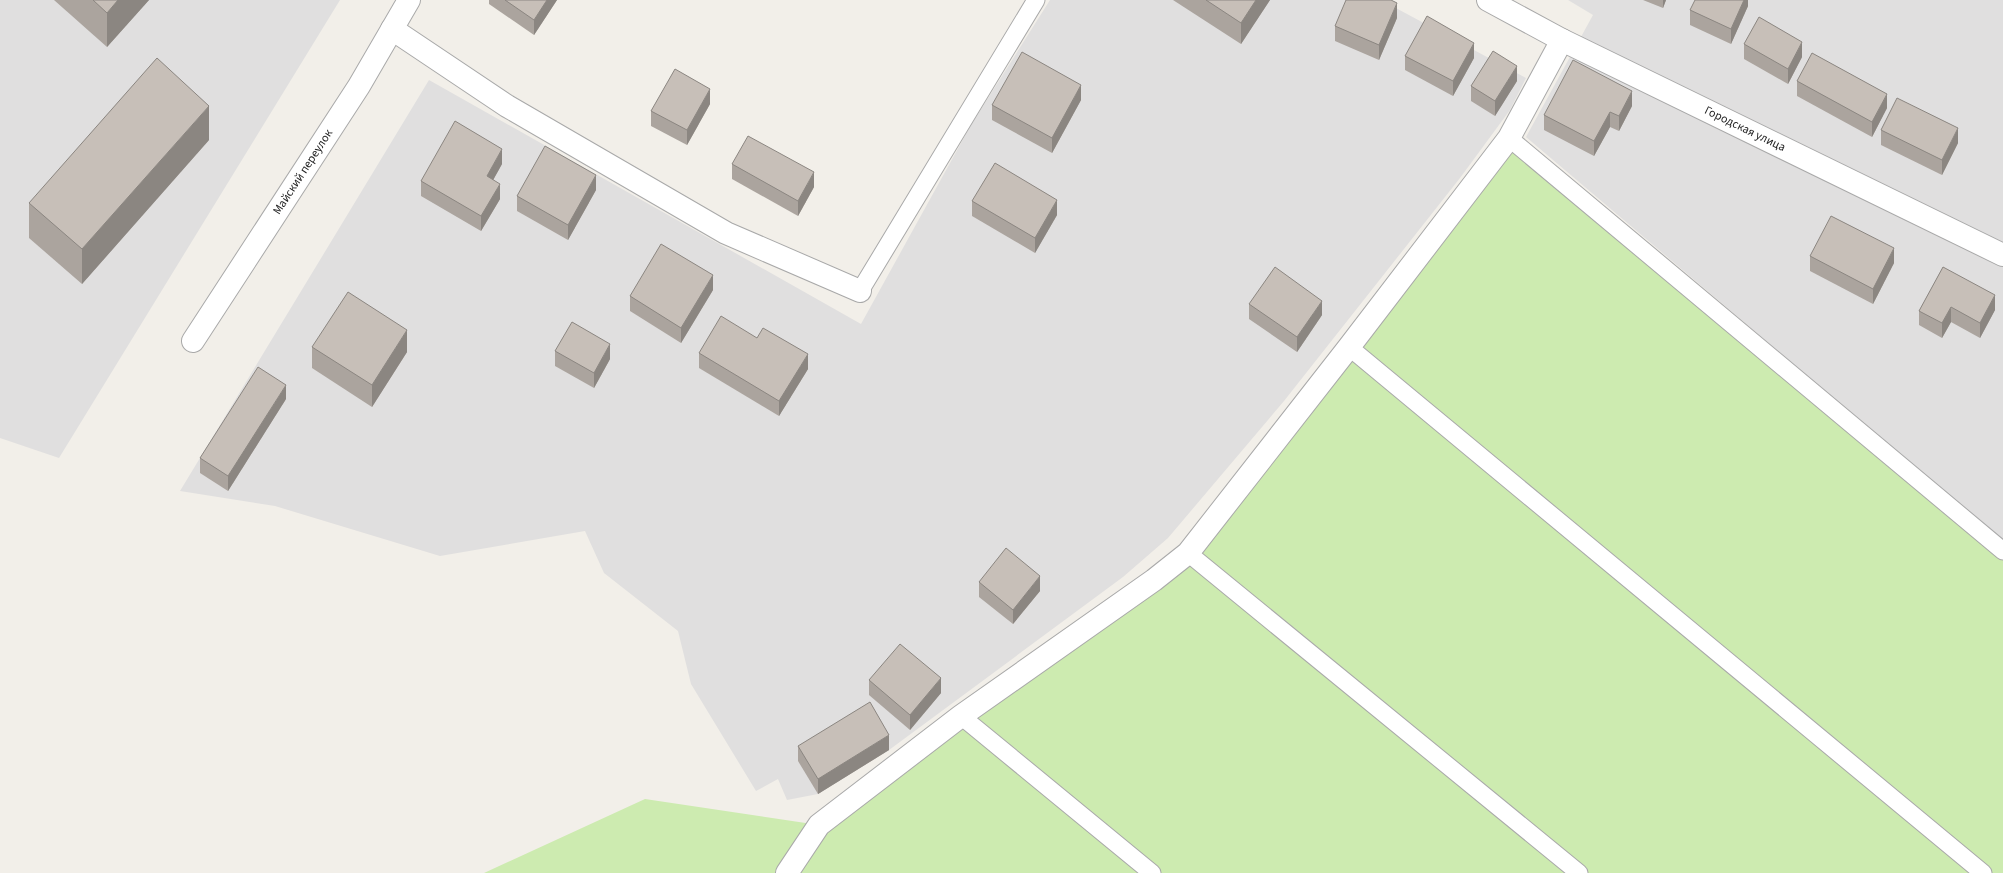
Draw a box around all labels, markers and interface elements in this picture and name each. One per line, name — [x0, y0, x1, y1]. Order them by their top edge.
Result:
street label: Городская улица — [1702, 102, 1788, 156]
street label: Майский переулок — [269, 126, 337, 218]

